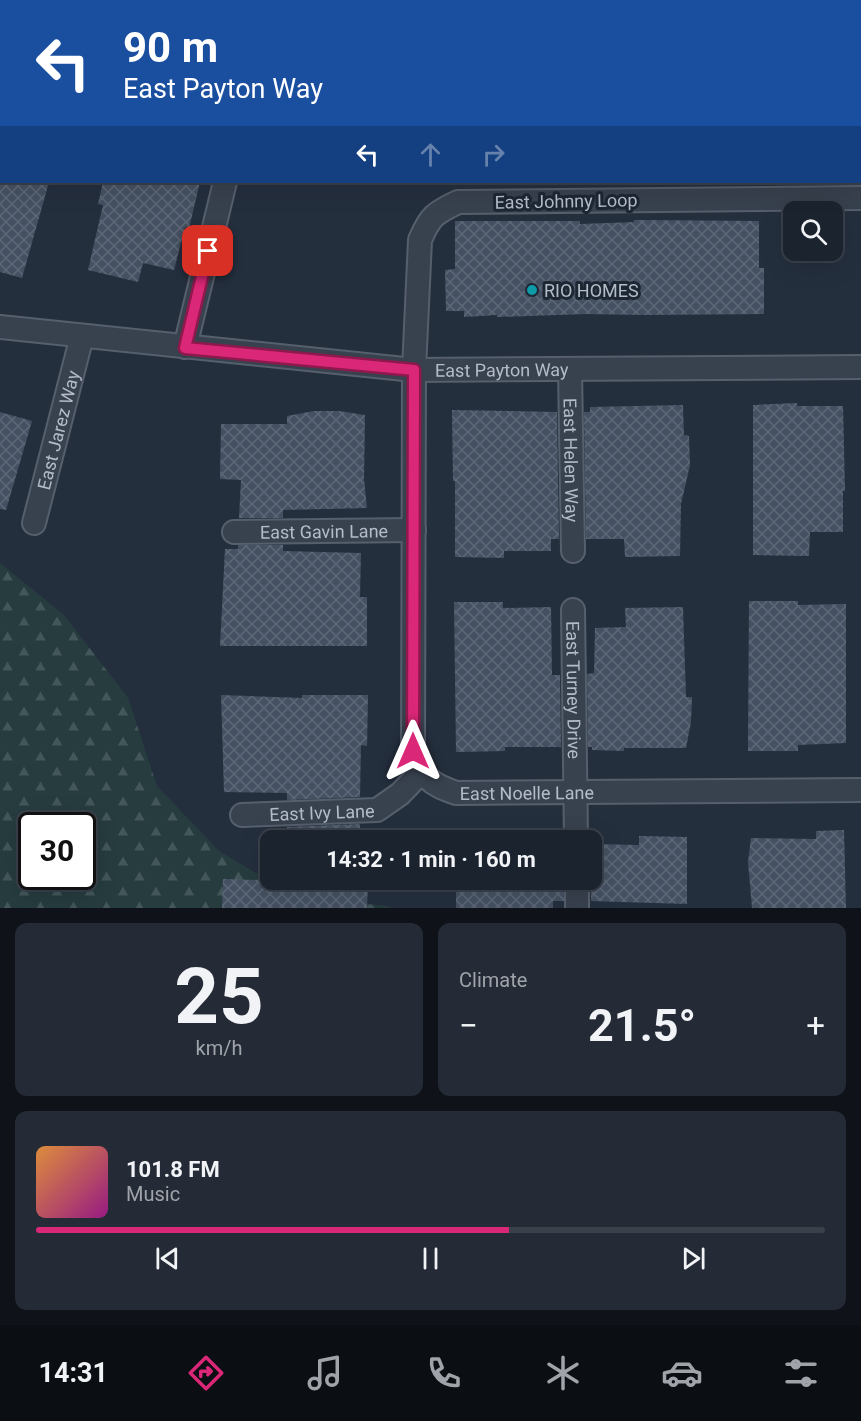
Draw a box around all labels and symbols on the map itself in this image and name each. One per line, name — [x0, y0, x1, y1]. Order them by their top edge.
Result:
street label: East Johnny Loop — [494, 189, 638, 213]
pin — [182, 225, 233, 276]
place label: RIO HOMES — [544, 280, 639, 301]
marker: RIO HOMES — [525, 283, 539, 297]
street label: East Payton Way — [435, 358, 569, 380]
street label: East Jarez Way — [33, 368, 83, 492]
street label: East Helen Way — [560, 398, 583, 523]
street label: East Gavin Lane — [260, 520, 388, 542]
street label: East Turney Drive — [563, 621, 585, 759]
position arrow — [381, 719, 445, 783]
street label: East Noelle Lane — [460, 781, 594, 803]
street label: East Ivy Lane — [269, 800, 375, 824]
speed limit sign: 30 — [18, 812, 96, 890]

